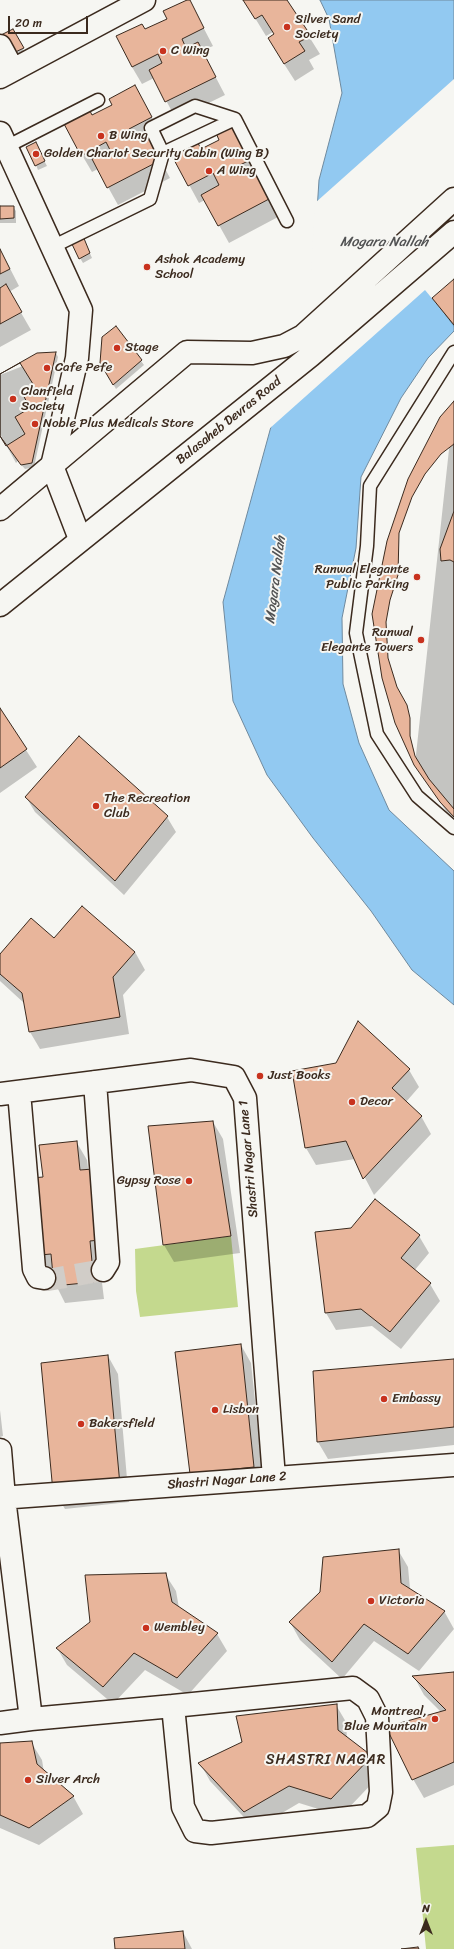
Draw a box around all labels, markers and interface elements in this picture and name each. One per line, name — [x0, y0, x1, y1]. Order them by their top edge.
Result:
scale bar — [10, 8, 90, 34]
text: 20 m — [15, 12, 42, 34]
place label: Silver Sand Society — [295, 12, 360, 43]
marker: Silver Sand Society — [282, 22, 292, 32]
place label: C Wing — [171, 43, 210, 59]
marker: C Wing — [158, 46, 168, 56]
place label: B Wing — [109, 128, 148, 144]
marker: B Wing — [96, 131, 106, 141]
place label: Golden Chariot Security Cabin (Wing B) — [44, 146, 268, 162]
marker: Golden Chariot Security Cabin (Wing B) — [31, 149, 41, 159]
place label: A Wing — [217, 163, 256, 179]
marker: A Wing — [204, 166, 214, 176]
water label: Mogara Nallah — [340, 234, 428, 250]
place label: Ashok Academy School — [155, 252, 245, 283]
marker: Ashok Academy School — [142, 262, 152, 272]
place label: Stage — [125, 340, 159, 356]
marker: Stage — [112, 343, 122, 353]
place label: Cafe Pefe — [55, 360, 112, 376]
marker: Cafe Pefe — [42, 363, 52, 373]
street label: Balasaheb Devras Road — [173, 374, 285, 468]
place label: Clanfield Society — [21, 384, 73, 415]
marker: Clanfield Society — [8, 394, 18, 404]
place label: Noble Plus Medicals Store — [43, 416, 194, 432]
marker: Noble Plus Medicals Store — [30, 419, 40, 429]
water label: Mogara Nallah — [262, 535, 290, 625]
place label: Runwal Elegante Public Parking — [315, 562, 409, 593]
marker: Runwal Elegante Public Parking — [412, 572, 422, 582]
place label: Runwal Elegante Towers — [321, 625, 413, 656]
marker: Runwal Elegante Towers — [416, 635, 426, 645]
place label: The Recreation Club — [104, 791, 190, 822]
marker: The Recreation Club — [91, 801, 101, 811]
place label: Just Books — [268, 1068, 330, 1084]
marker: Just Books — [255, 1071, 265, 1081]
place label: Decor — [360, 1094, 393, 1110]
marker: Decor — [347, 1097, 357, 1107]
street label: Shastri Nagar Lane 1 — [236, 1100, 262, 1218]
place label: Gypsy Rose — [117, 1173, 181, 1189]
marker: Gypsy Rose — [184, 1176, 194, 1186]
place label: Embassy — [392, 1391, 441, 1407]
marker: Embassy — [379, 1394, 389, 1404]
place label: Lisbon — [223, 1402, 259, 1418]
marker: Lisbon — [210, 1405, 220, 1415]
place label: Bakersfield — [89, 1416, 154, 1432]
marker: Bakersfield — [76, 1419, 86, 1429]
street label: Shastri Nagar Lane 2 — [167, 1469, 287, 1493]
place label: Victoria — [379, 1593, 425, 1609]
marker: Victoria — [366, 1596, 376, 1606]
place label: Wembley — [154, 1620, 205, 1636]
marker: Wembley — [141, 1623, 151, 1633]
place label: Montreal, Blue Mountain — [344, 1704, 427, 1735]
marker: Montreal, Blue Mountain — [430, 1714, 440, 1724]
district label: SHASTRI NAGAR — [267, 1752, 385, 1768]
place label: Silver Arch — [36, 1772, 100, 1788]
marker: Silver Arch — [23, 1775, 33, 1785]
text: N — [422, 1899, 430, 1918]
north arrow — [406, 1901, 446, 1941]

